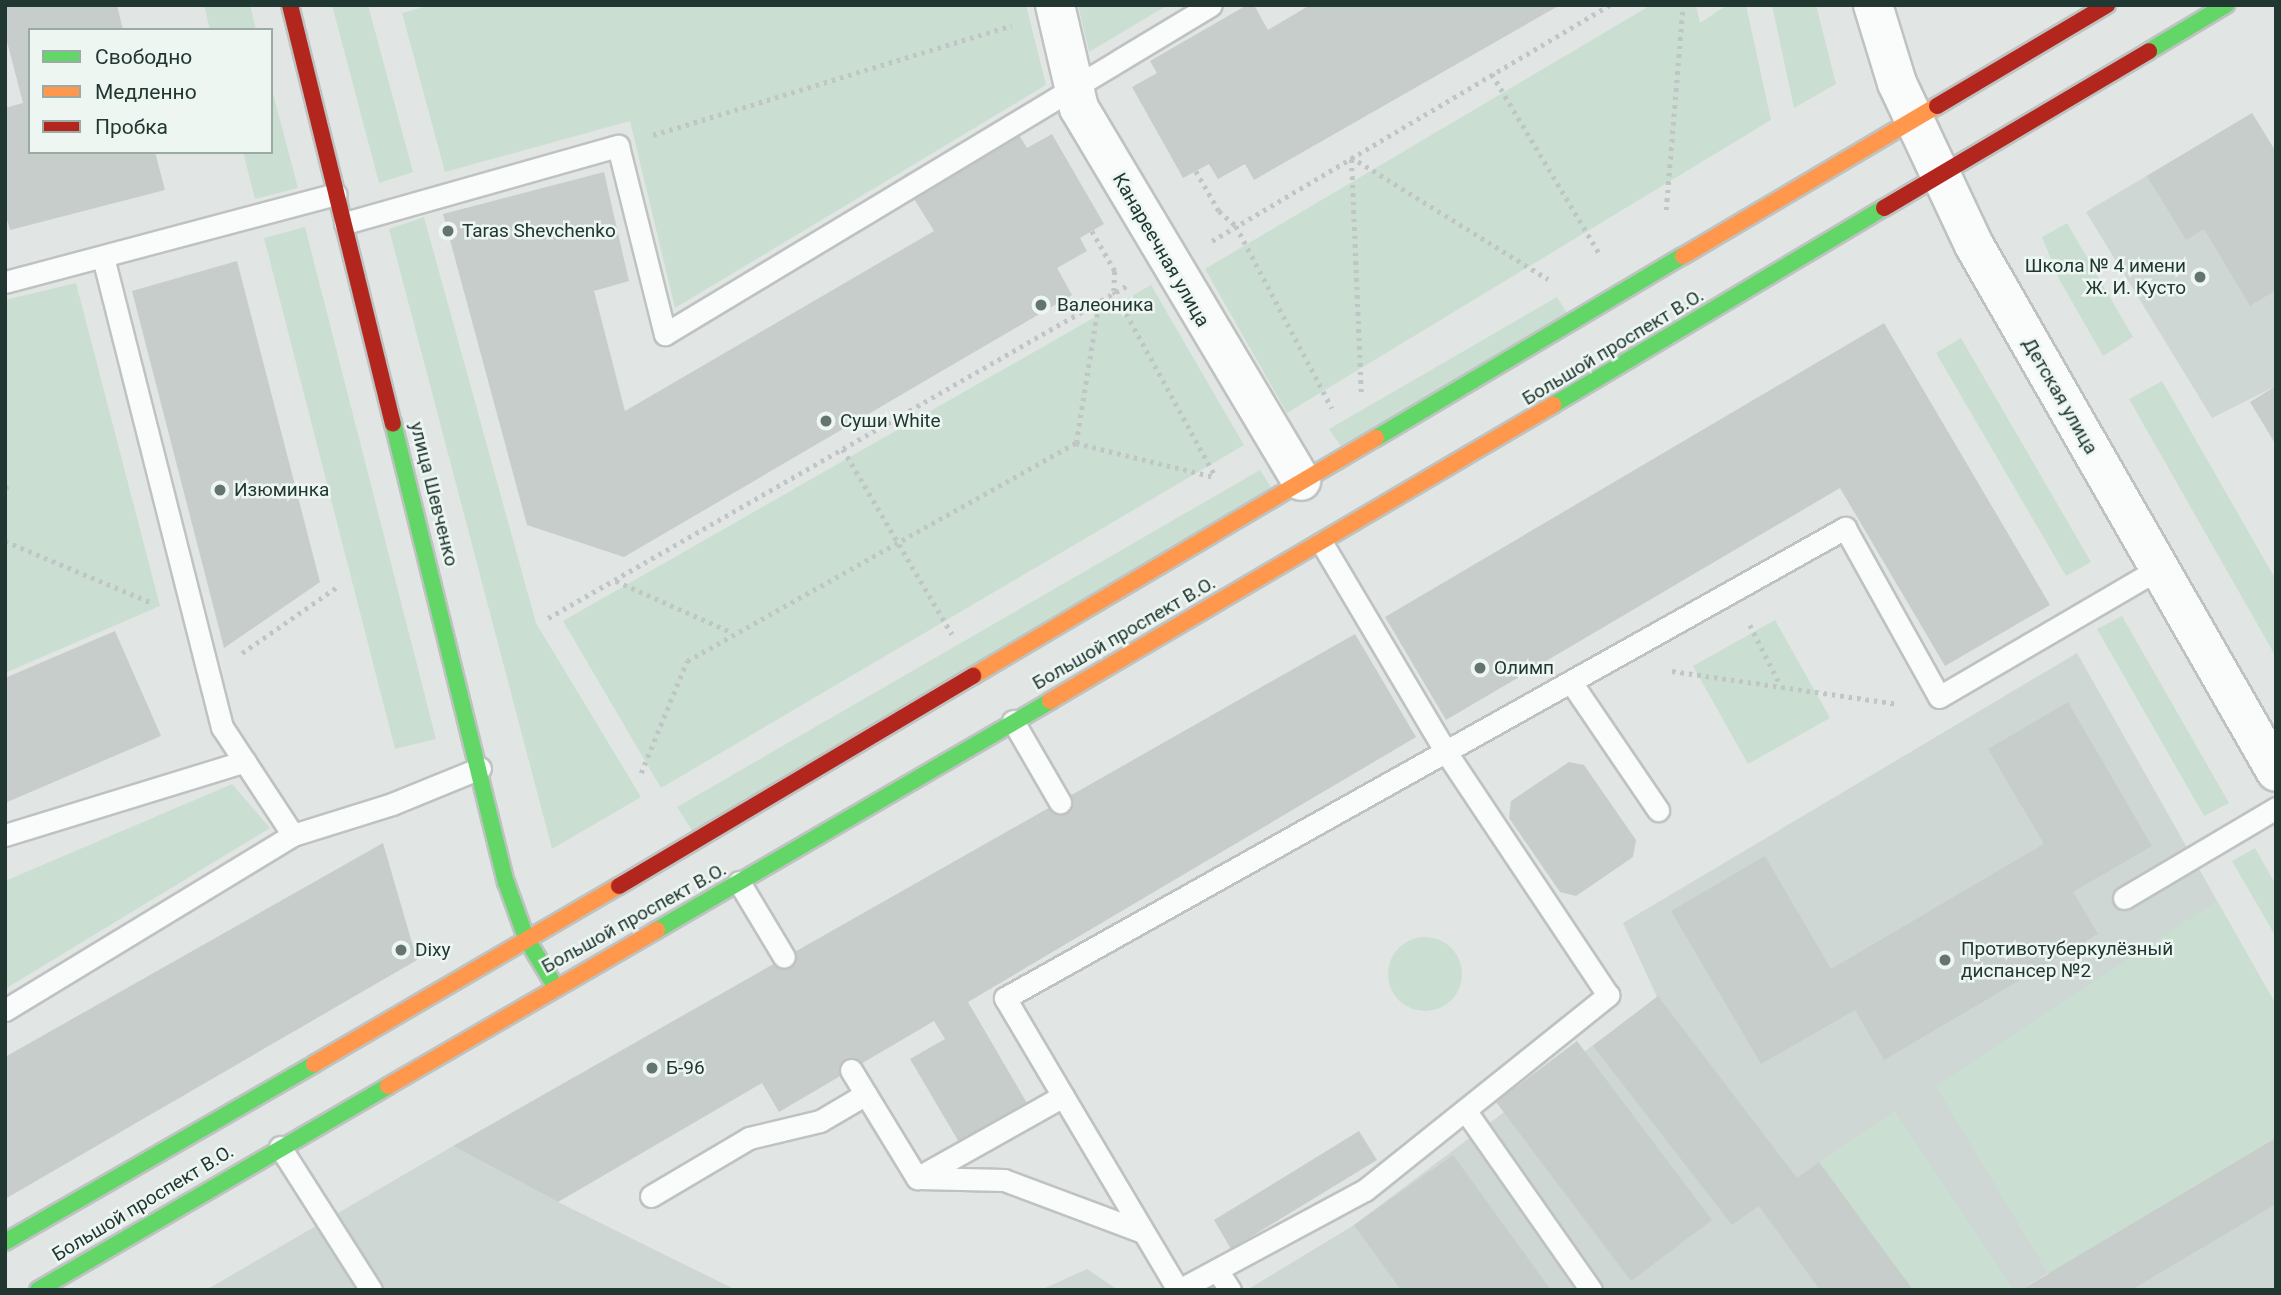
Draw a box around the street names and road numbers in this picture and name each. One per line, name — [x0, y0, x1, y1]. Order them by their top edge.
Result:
street label: Канареечная улица — [1108, 169, 1214, 331]
street label: Большой проспект В.О. — [1518, 284, 1708, 410]
street label: Детская улица — [2018, 334, 2102, 458]
street label: улица Шевченко — [405, 419, 463, 569]
street label: Большой проспект В.О. — [1028, 571, 1220, 695]
street label: Большой проспект В.О. — [538, 858, 730, 978]
street label: Большой проспект В.О. — [48, 1140, 238, 1266]

